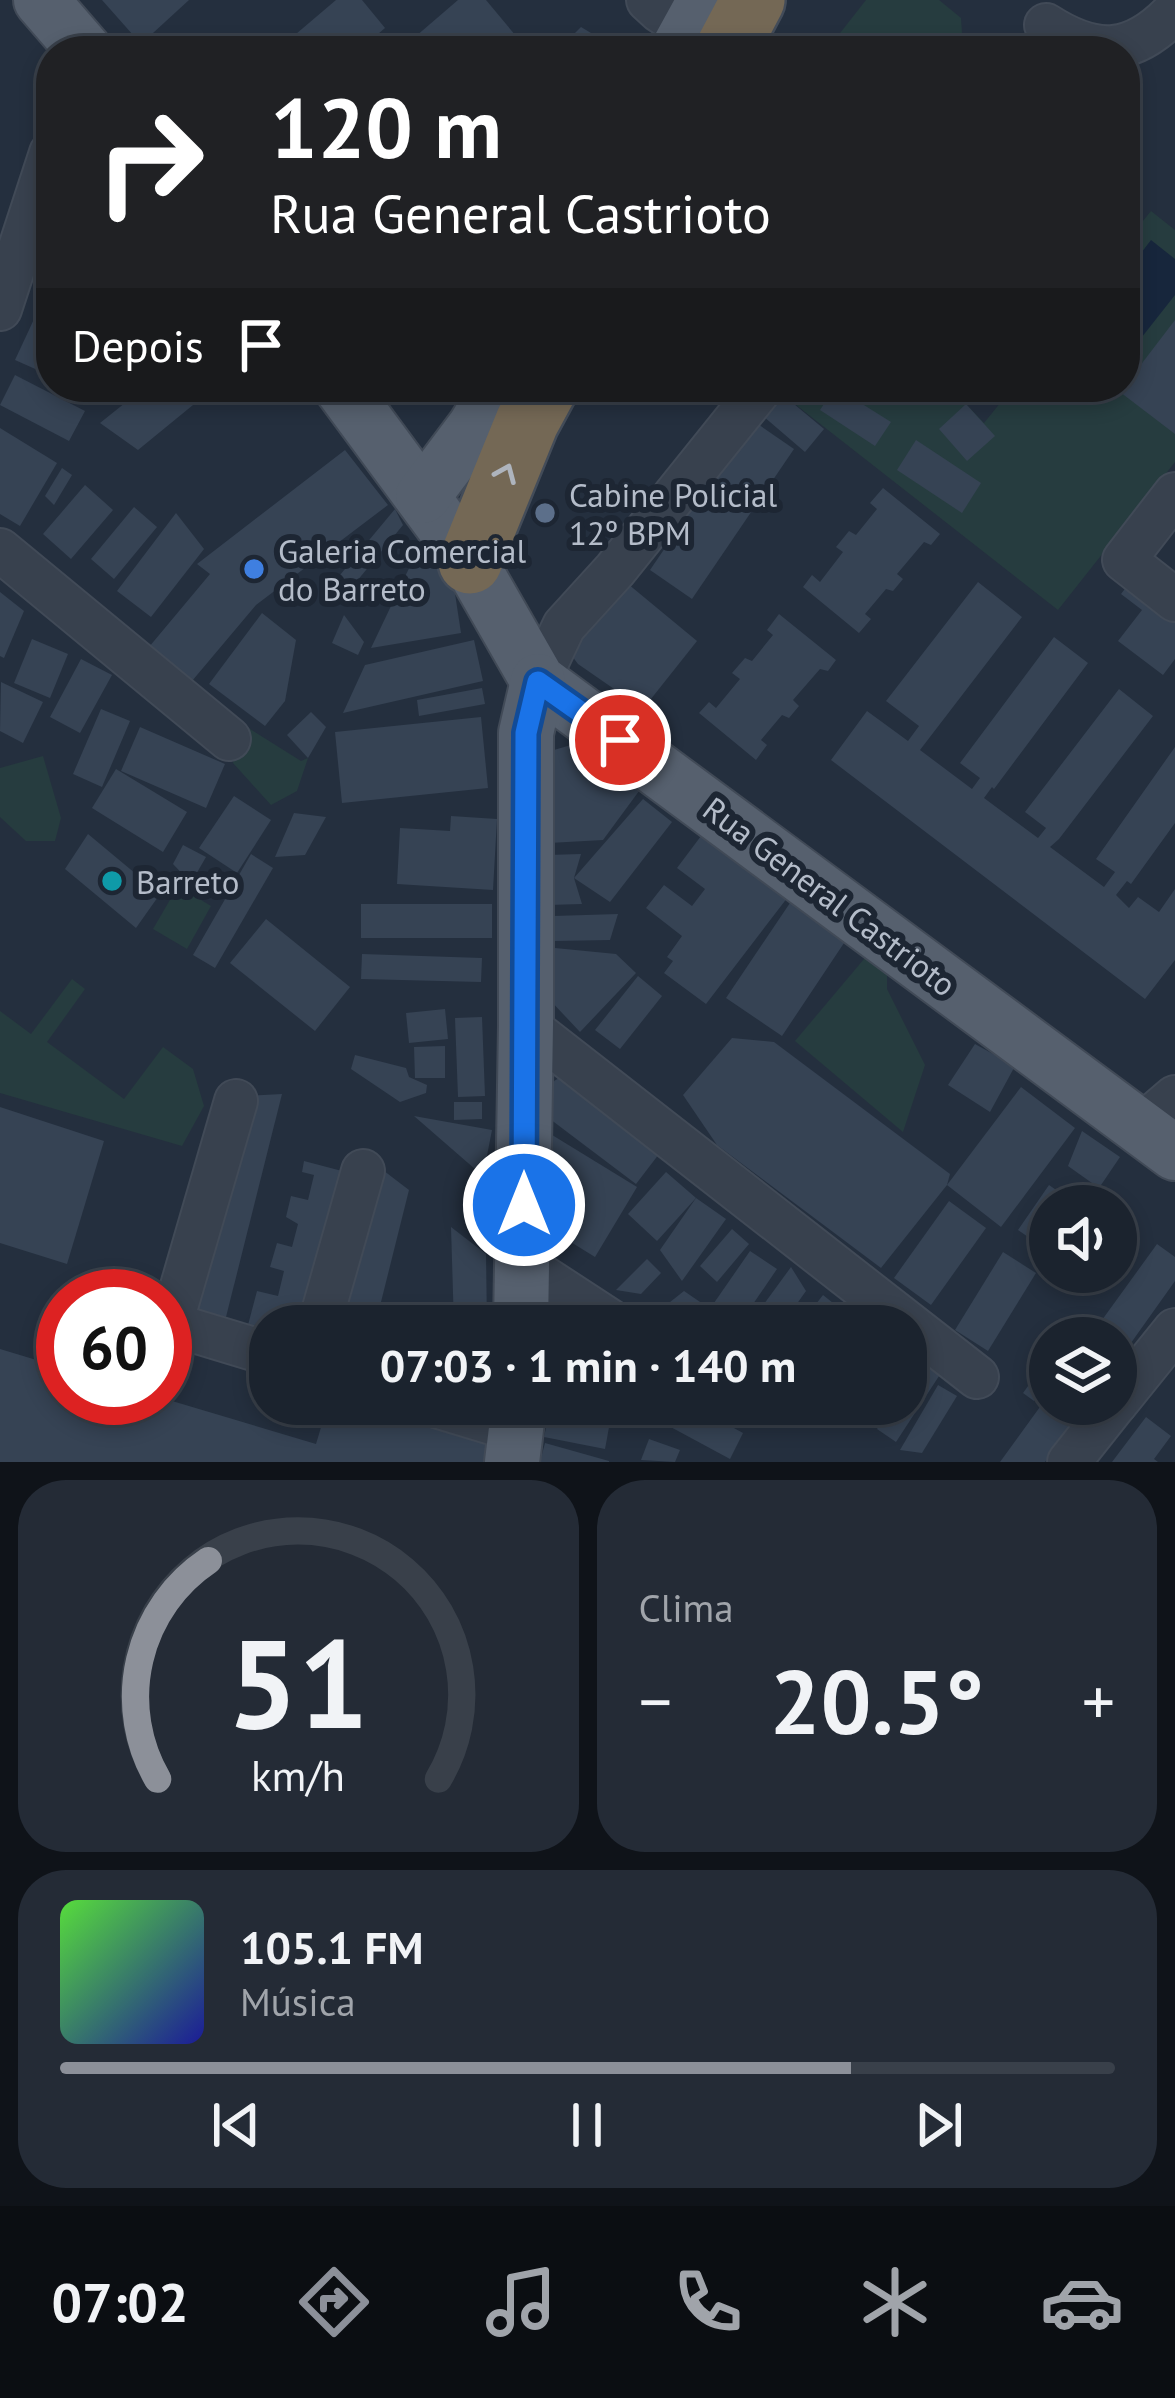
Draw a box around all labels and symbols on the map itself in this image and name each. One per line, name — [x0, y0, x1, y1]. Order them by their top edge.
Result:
one-way arrow — [492, 464, 516, 485]
place label: Cabine Policial 12º BPM — [569, 473, 777, 554]
marker: Cabine Policial 12º BPM — [532, 500, 558, 526]
place label: Galeria Comercial do Barreto — [278, 529, 526, 610]
marker: Galeria Comercial do Barreto — [241, 556, 267, 582]
pin — [569, 689, 671, 791]
street label: Rua General Castrioto — [695, 787, 965, 1005]
place label: Barreto — [136, 860, 239, 903]
marker: Barreto — [99, 868, 125, 894]
position arrow — [461, 1142, 587, 1268]
speed limit sign: 60 — [36, 1269, 192, 1425]

